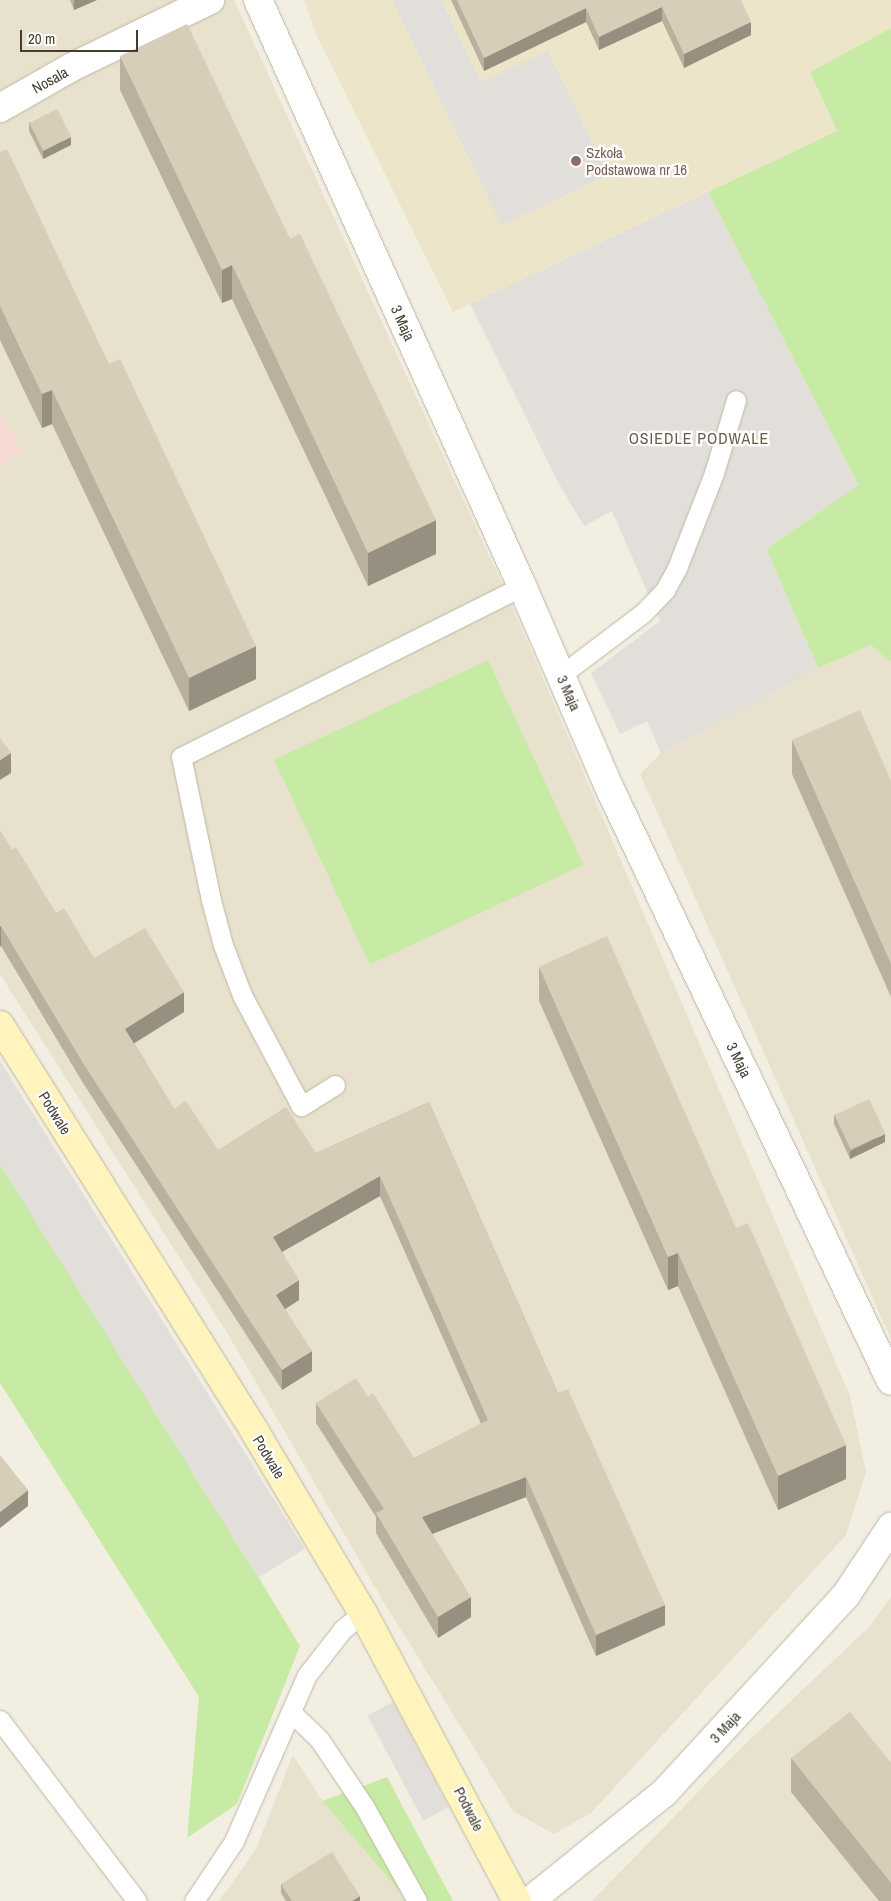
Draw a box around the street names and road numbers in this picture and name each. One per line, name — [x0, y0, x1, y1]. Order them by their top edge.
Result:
street label: Nosala — [29, 63, 71, 97]
street label: 3 Maja — [387, 302, 419, 344]
street label: 3 Maja — [553, 672, 585, 714]
street label: 3 Maja — [723, 1039, 755, 1081]
street label: Podwale — [35, 1088, 75, 1138]
street label: Podwale — [249, 1432, 289, 1482]
street label: 3 Maja — [706, 1707, 744, 1747]
street label: Podwale — [450, 1784, 488, 1834]

